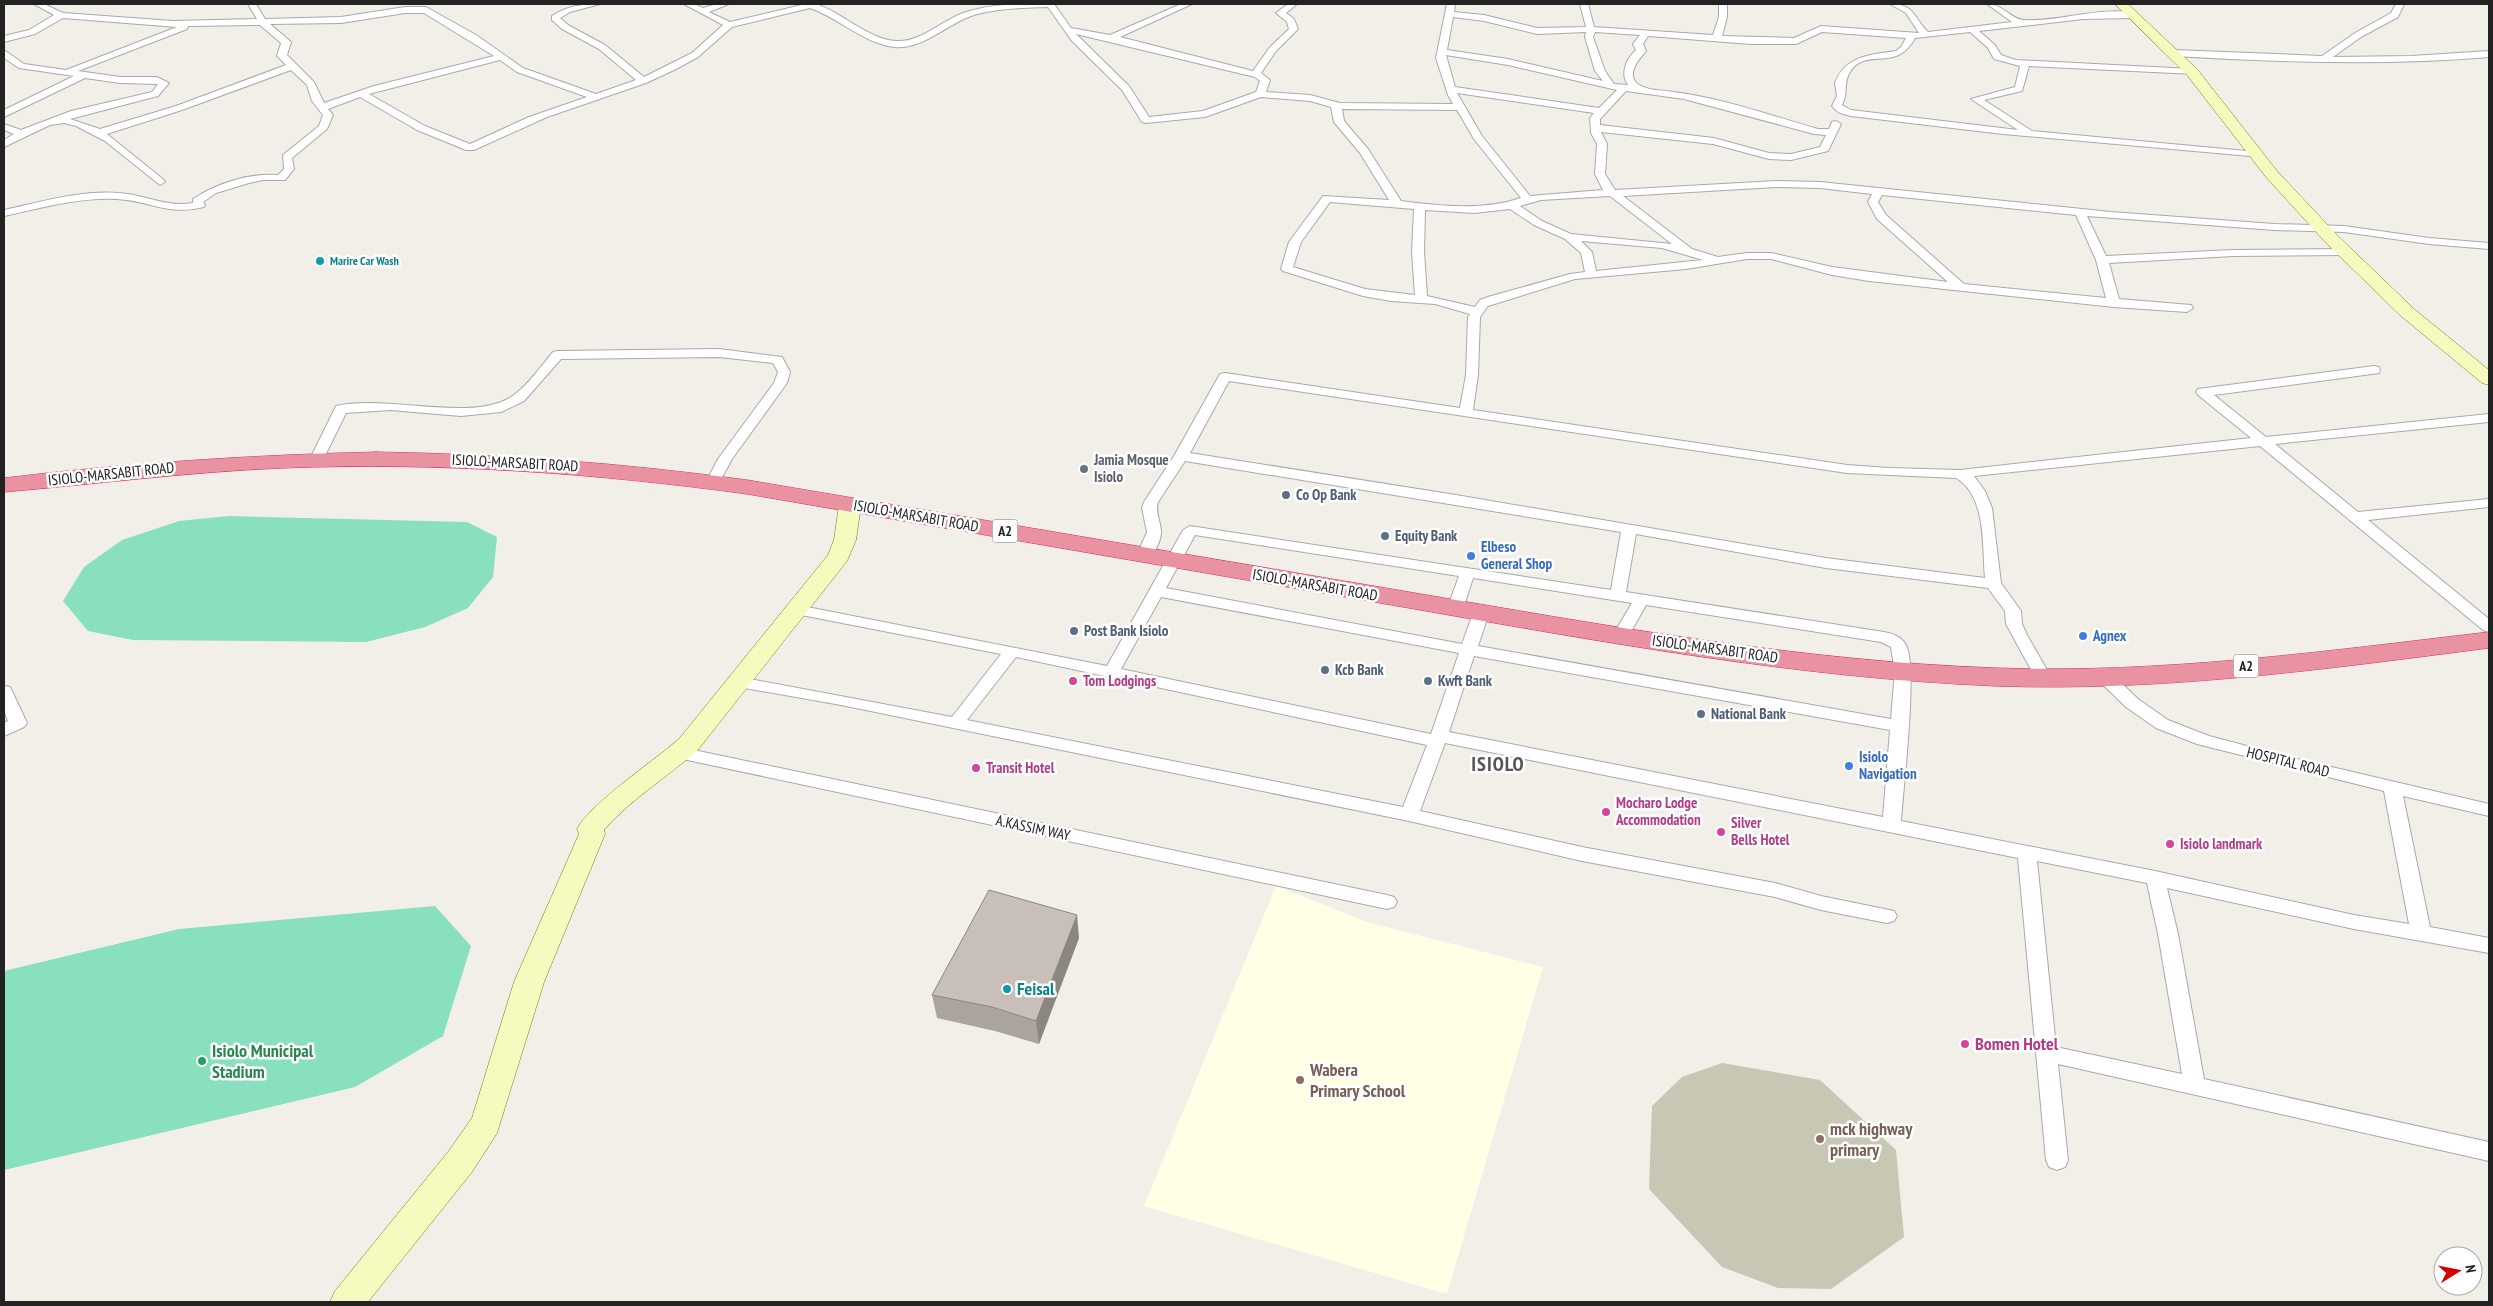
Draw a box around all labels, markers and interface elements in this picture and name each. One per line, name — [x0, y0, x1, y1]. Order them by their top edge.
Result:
place label: Marire Car Wash — [330, 253, 399, 268]
marker: Marire Car Wash — [314, 255, 326, 267]
street label: ISIOLO-MARSABIT ROAD — [451, 450, 579, 475]
place label: Jamia Mosque Isiolo — [1093, 450, 1169, 486]
street label: ISIOLO-MARSABIT ROAD — [47, 457, 175, 490]
marker: Jamia Mosque Isiolo — [1078, 463, 1090, 475]
place label: Co Op Bank — [1296, 485, 1357, 504]
marker: Co Op Bank — [1280, 489, 1292, 501]
street label: ISIOLO-MARSABIT ROAD — [852, 495, 980, 536]
road number: A2 — [992, 520, 1018, 542]
place label: Equity Bank — [1395, 526, 1458, 545]
marker: Equity Bank — [1379, 530, 1391, 542]
place label: Elbeso General Shop — [1481, 537, 1552, 573]
marker: Elbeso General Shop — [1465, 550, 1477, 562]
street label: ISIOLO-MARSABIT ROAD — [1251, 564, 1379, 605]
place label: Post Bank Isiolo — [1084, 621, 1169, 640]
marker: Post Bank Isiolo — [1068, 625, 1080, 637]
place label: Agnex — [2092, 626, 2127, 645]
street label: ISIOLO-MARSABIT ROAD — [1651, 630, 1779, 667]
marker: Agnex — [2077, 630, 2089, 642]
road number: A2 — [2234, 654, 2258, 678]
place label: Kcb Bank — [1335, 660, 1384, 679]
marker: Kcb Bank — [1319, 664, 1331, 676]
place label: Tom Lodgings — [1083, 671, 1156, 690]
place label: Kwft Bank — [1438, 671, 1493, 690]
marker: Tom Lodgings — [1067, 675, 1079, 687]
marker: Kwft Bank — [1422, 675, 1434, 687]
place label: National Bank — [1711, 704, 1787, 723]
marker: National Bank — [1695, 708, 1707, 720]
street label: HOSPITAL ROAD — [2245, 742, 2332, 781]
place label: Isiolo Navigation — [1859, 747, 1917, 783]
district label: ISIOLO — [1471, 751, 1525, 777]
place label: Transit Hotel — [986, 758, 1055, 777]
marker: Isiolo Navigation — [1843, 760, 1855, 772]
marker: Transit Hotel — [970, 762, 982, 774]
place label: Mocharo Lodge Accommodation — [1615, 793, 1701, 829]
marker: Mocharo Lodge Accommodation — [1600, 806, 1612, 818]
street label: A.KASSIM WAY — [994, 810, 1072, 845]
place label: Silver Bells Hotel — [1731, 813, 1790, 849]
marker: Silver Bells Hotel — [1715, 826, 1727, 838]
place label: Isiolo landmark — [2180, 834, 2263, 853]
marker: Isiolo landmark — [2164, 838, 2176, 850]
place label: Feisal — [1017, 977, 1055, 1000]
marker: Feisal — [1001, 983, 1013, 995]
place label: Bomen Hotel — [1975, 1032, 2059, 1055]
marker: Bomen Hotel — [1959, 1038, 1971, 1050]
place label: Isiolo Municipal Stadium — [212, 1039, 314, 1083]
marker: Isiolo Municipal Stadium — [196, 1055, 208, 1067]
place label: Wabera Primary School — [1309, 1058, 1406, 1102]
marker: Wabera Primary School — [1294, 1074, 1306, 1086]
place label: mck highway primary — [1830, 1117, 1913, 1161]
marker: mck highway primary — [1814, 1133, 1826, 1145]
north arrow — [2433, 1246, 2483, 1296]
text: N — [2461, 1263, 2480, 1274]

